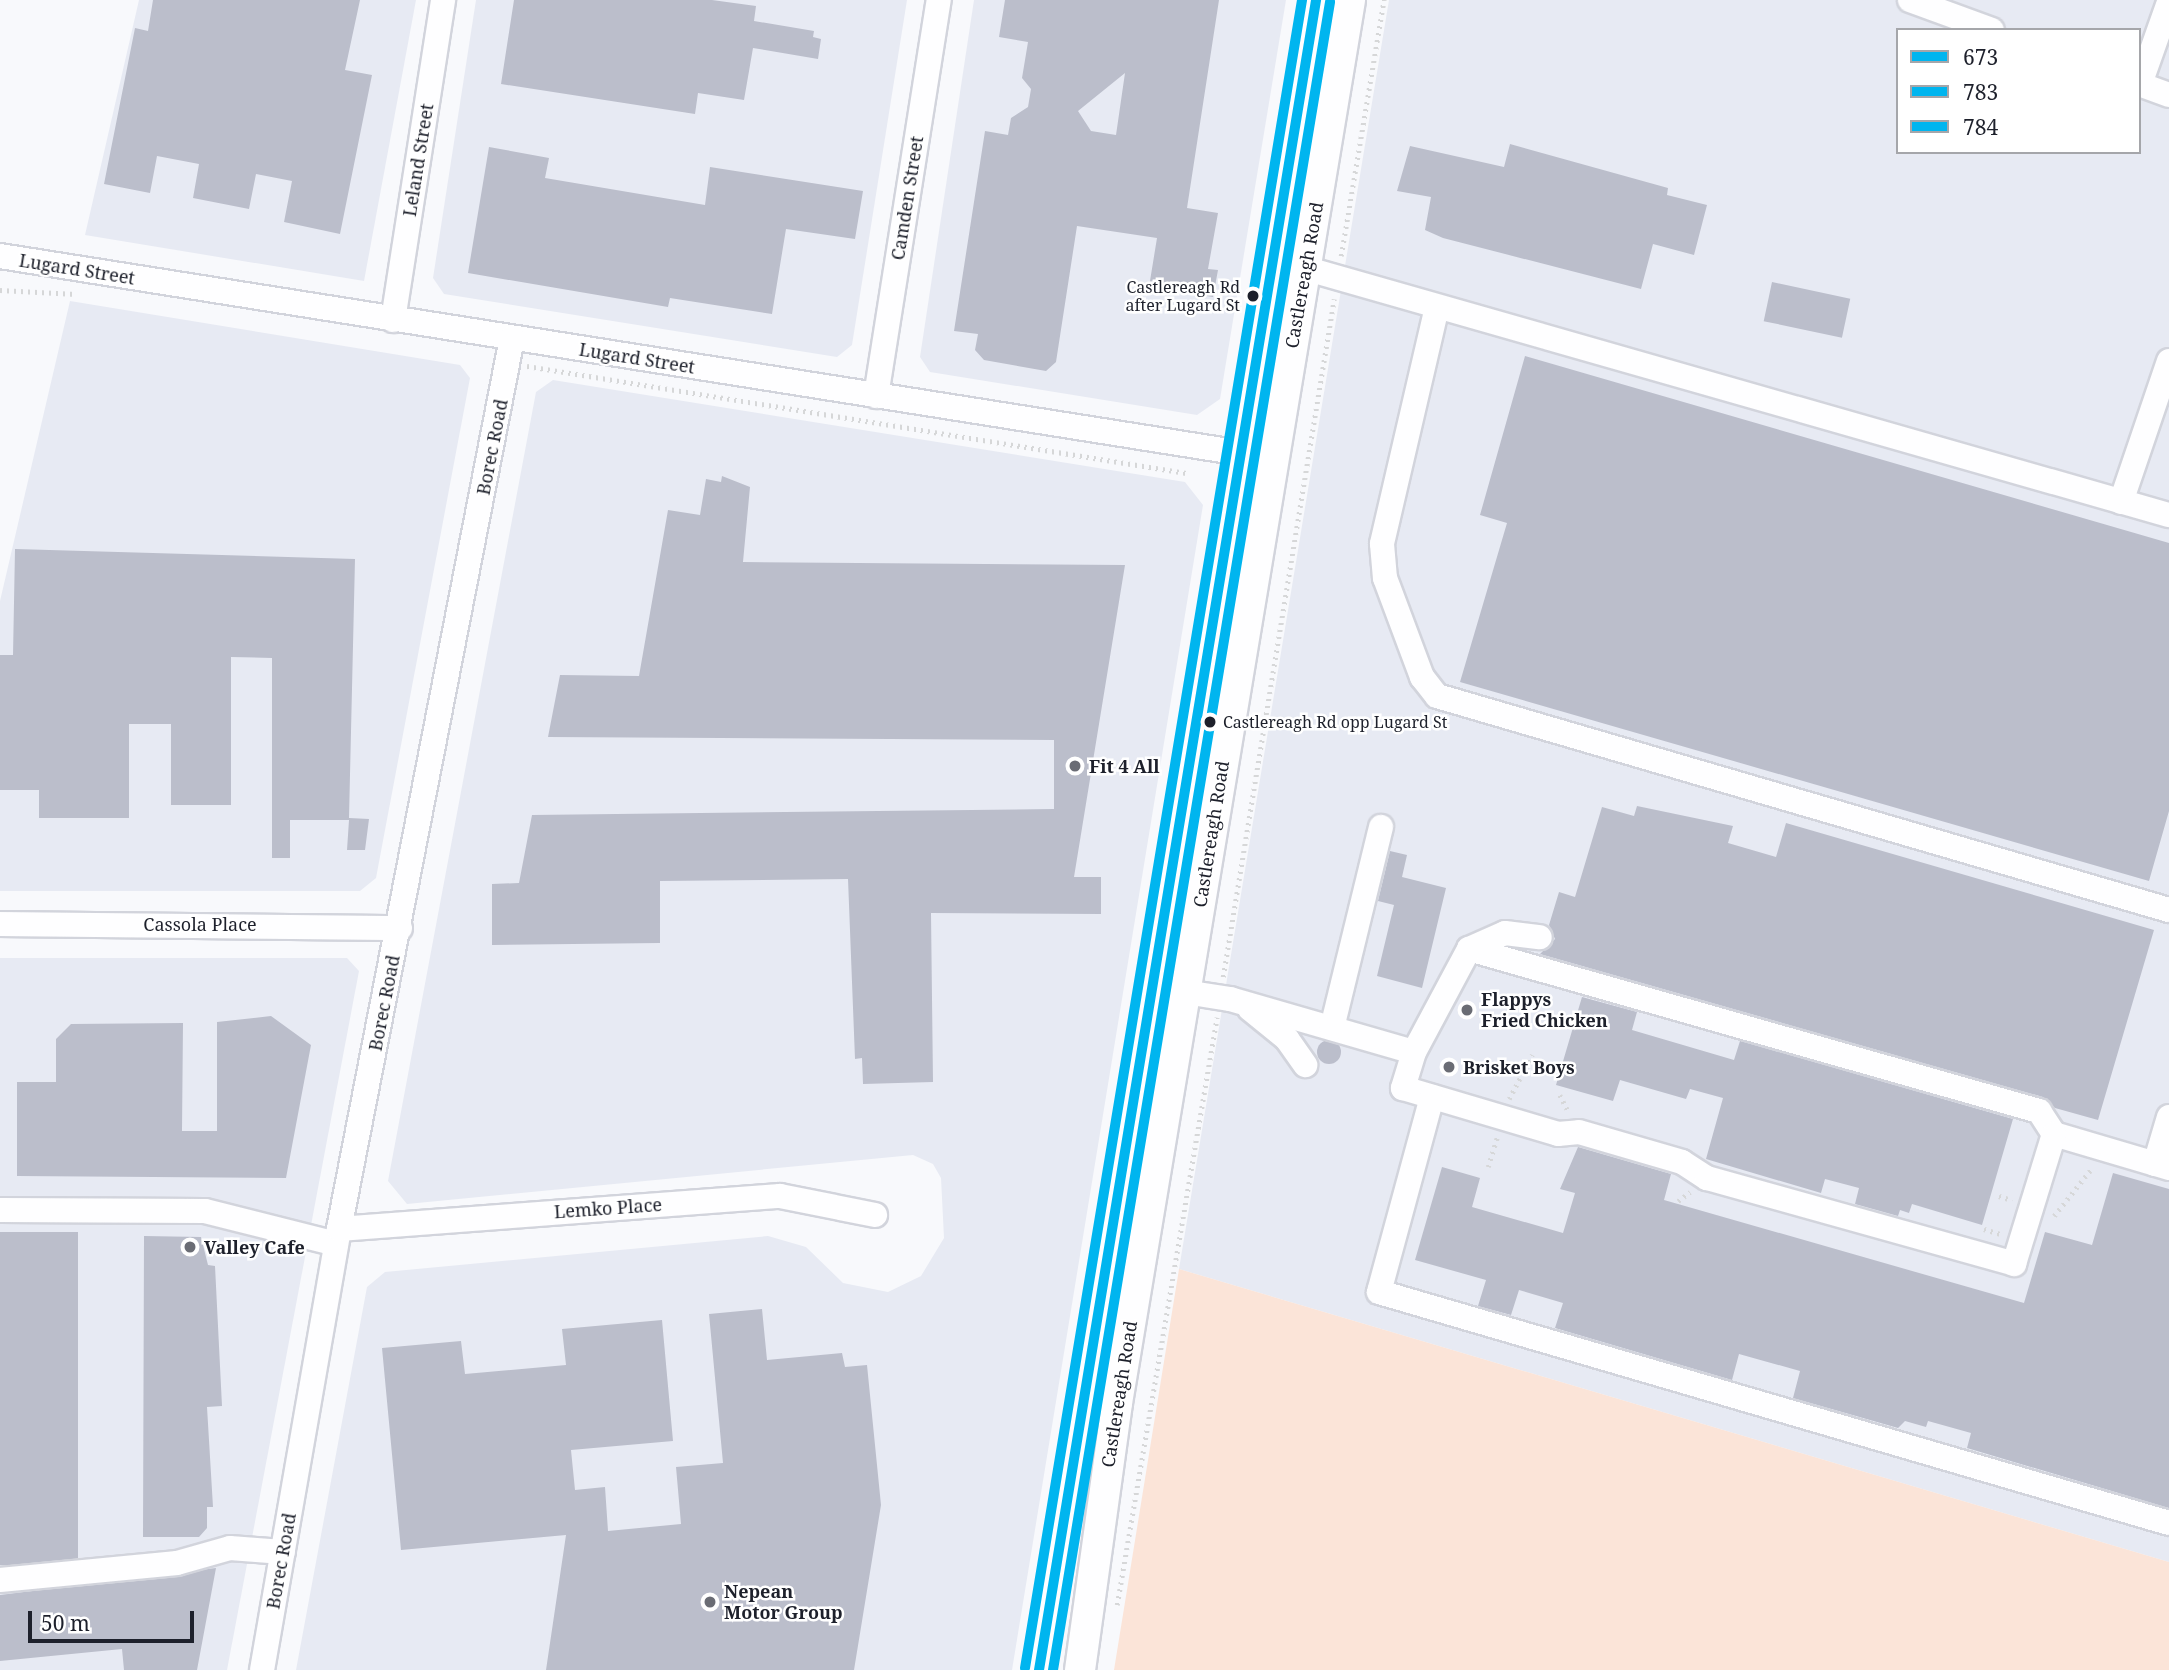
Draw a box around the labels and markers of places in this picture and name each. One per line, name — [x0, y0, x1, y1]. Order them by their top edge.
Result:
place label: Castlereagh Rd after Lugard St — [1126, 277, 1240, 315]
marker: Castlereagh Rd after Lugard St — [1246, 289, 1260, 303]
place label: Castlereagh Rd opp Lugard St — [1223, 712, 1447, 732]
marker: Castlereagh Rd opp Lugard St — [1203, 715, 1217, 729]
place label: Fit 4 All — [1089, 755, 1160, 777]
marker: Fit 4 All — [1067, 758, 1083, 774]
place label: Flappys Fried Chicken — [1481, 989, 1608, 1032]
marker: Flappys Fried Chicken — [1459, 1002, 1475, 1018]
place label: Brisket Boys — [1463, 1056, 1575, 1078]
marker: Brisket Boys — [1441, 1059, 1457, 1075]
place label: Valley Cafe — [204, 1236, 305, 1258]
marker: Valley Cafe — [182, 1239, 198, 1255]
place label: Nepean Motor Group — [724, 1581, 843, 1624]
marker: Nepean Motor Group — [702, 1594, 718, 1610]

